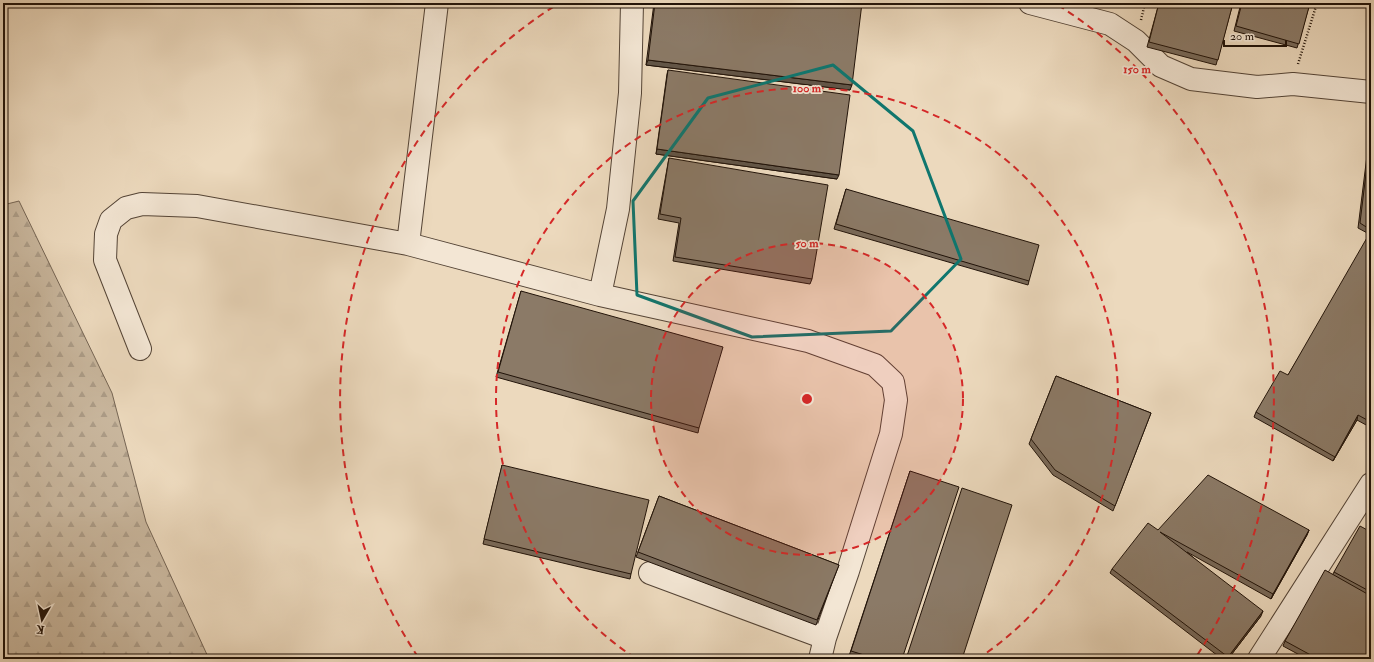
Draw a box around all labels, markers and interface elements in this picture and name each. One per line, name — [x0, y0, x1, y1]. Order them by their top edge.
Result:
scale bar — [1224, 22, 1286, 48]
text: 20 m — [1230, 29, 1255, 44]
text: 150 m — [1123, 62, 1151, 77]
text: 100 m — [793, 81, 822, 96]
text: 50 m — [795, 236, 819, 251]
centre of rings — [800, 392, 814, 406]
north arrow — [22, 600, 62, 640]
text: K — [34, 622, 45, 636]

